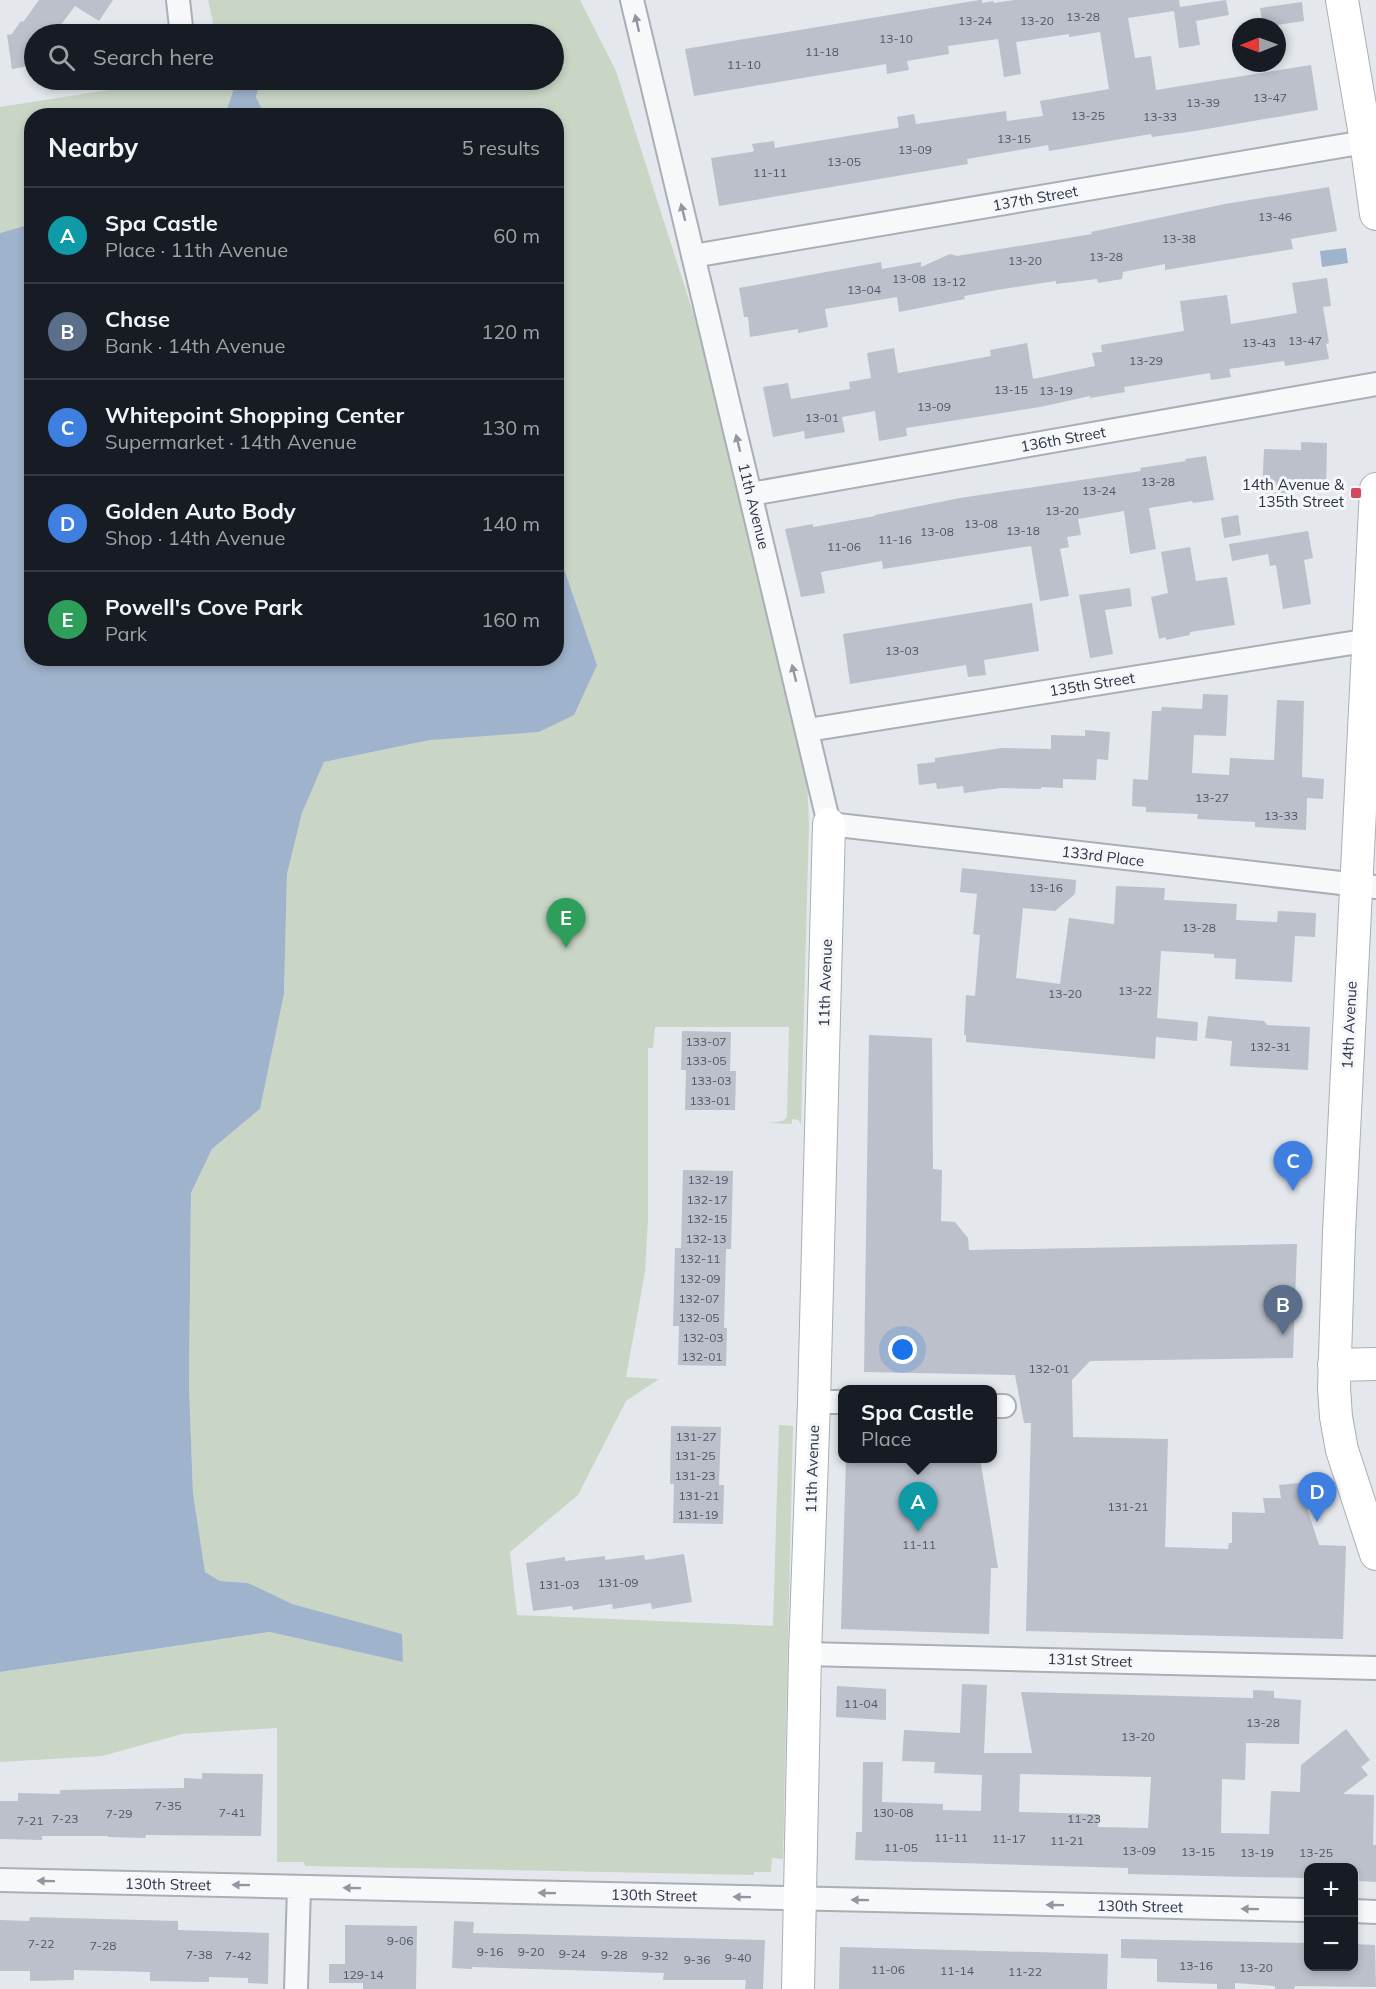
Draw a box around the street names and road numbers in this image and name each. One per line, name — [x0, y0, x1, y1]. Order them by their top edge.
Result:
street label: 137th Street — [991, 181, 1079, 215]
street label: 136th Street — [1019, 422, 1107, 456]
street label: 11th Avenue — [734, 461, 774, 551]
street label: 135th Street — [1048, 668, 1136, 700]
street label: 133rd Place — [1061, 842, 1145, 870]
street label: 11th Avenue — [814, 939, 836, 1027]
street label: 14th Avenue — [1337, 980, 1361, 1070]
street label: 11th Avenue — [801, 1425, 823, 1513]
street label: 131st Street — [1047, 1649, 1133, 1671]
street label: 130th Street — [125, 1874, 211, 1894]
street label: 130th Street — [611, 1885, 697, 1905]
street label: 130th Street — [1097, 1896, 1183, 1916]

